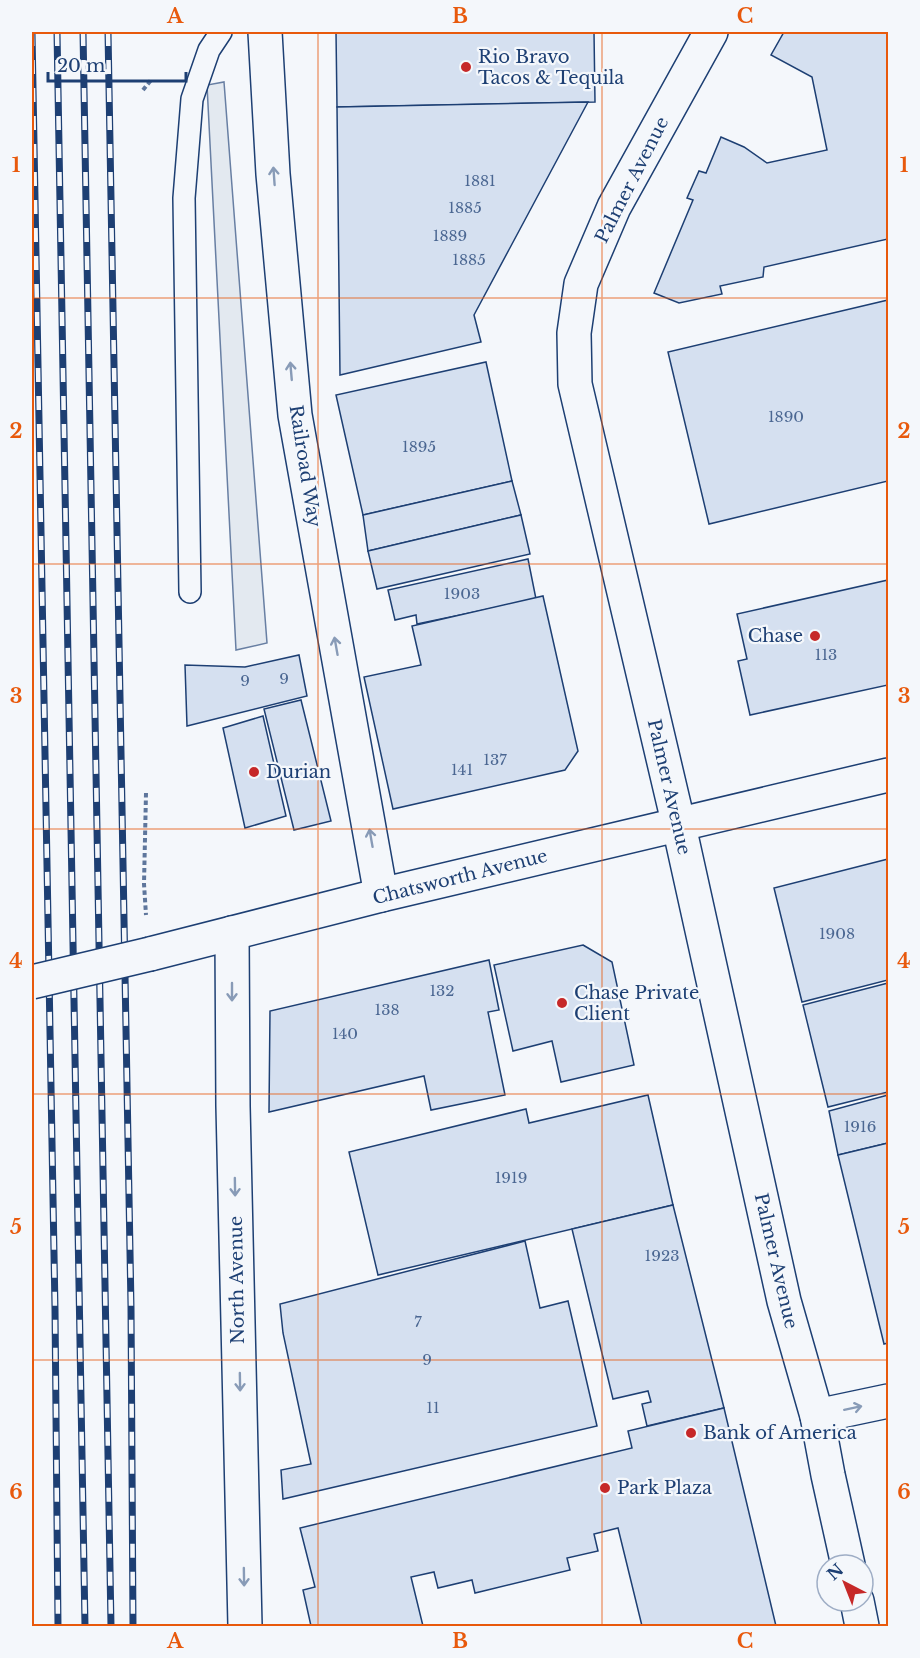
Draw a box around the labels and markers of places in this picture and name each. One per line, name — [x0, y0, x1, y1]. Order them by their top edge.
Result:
place label: Rio Bravo Tacos & Tequila — [478, 46, 624, 89]
marker: Rio Bravo Tacos & Tequila — [459, 60, 473, 74]
place label: Chase — [748, 625, 803, 647]
marker: Chase — [808, 629, 822, 643]
place label: Durian — [266, 761, 331, 783]
marker: Durian — [247, 765, 261, 779]
place label: Chase Private Client — [574, 982, 699, 1025]
marker: Chase Private Client — [555, 996, 569, 1010]
place label: Bank of America — [703, 1422, 857, 1444]
marker: Bank of America — [684, 1426, 698, 1440]
place label: Park Plaza — [617, 1477, 712, 1499]
marker: Park Plaza — [598, 1481, 612, 1495]

